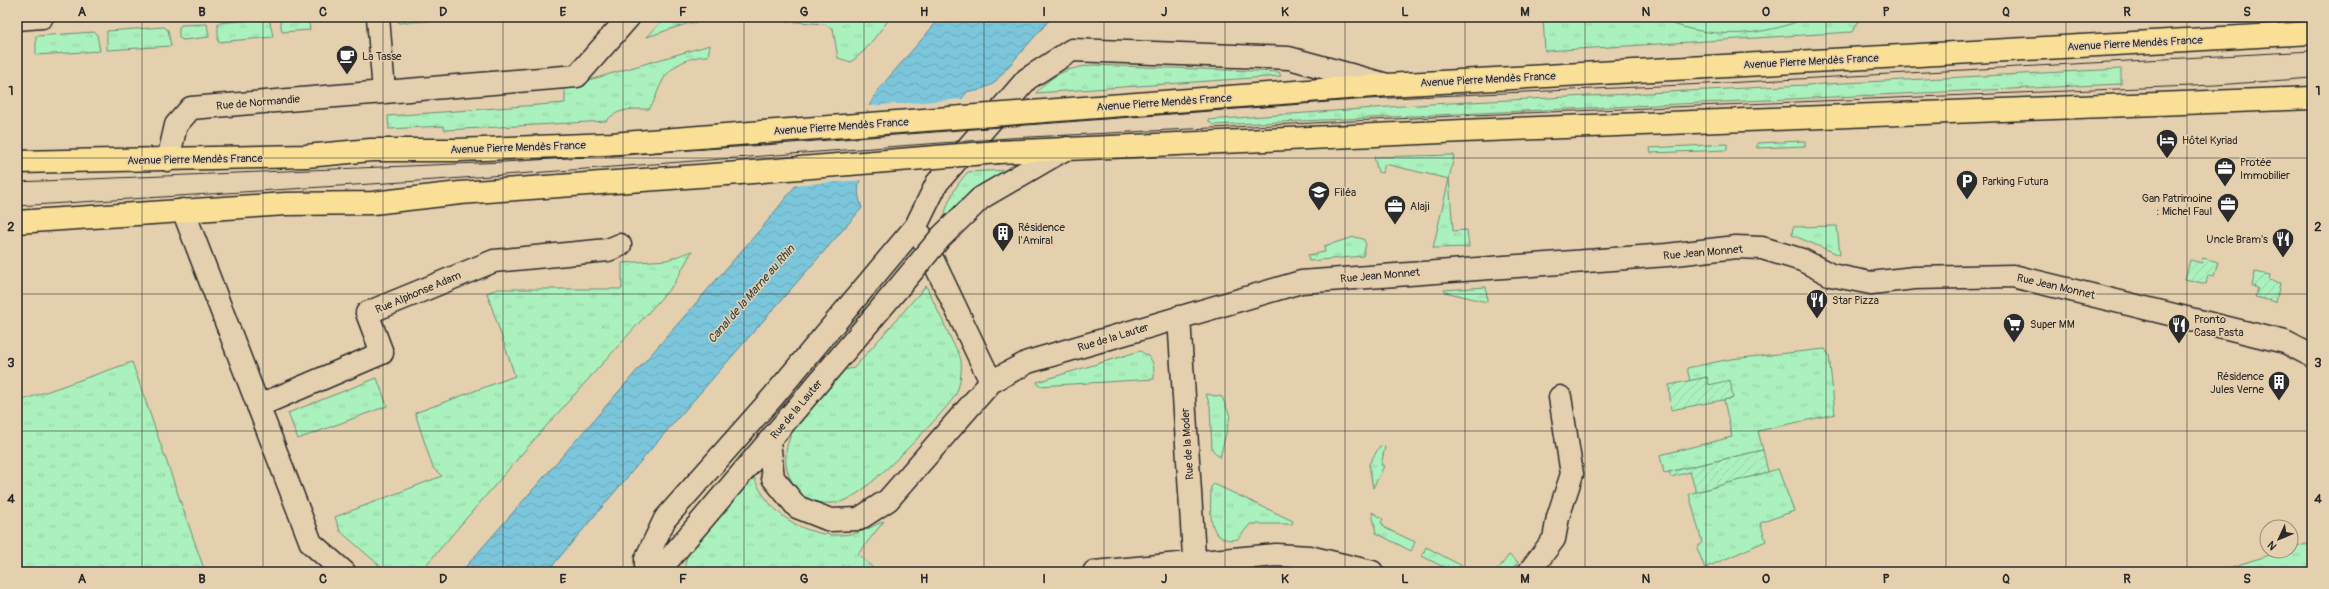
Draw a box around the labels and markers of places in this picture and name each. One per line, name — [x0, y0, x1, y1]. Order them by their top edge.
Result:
cafe icon: La Tasse — [334, 43, 360, 76]
place label: La Tasse — [362, 50, 402, 63]
hotel icon: Hôtel Kyriad — [2154, 127, 2180, 160]
place label: Hôtel Kyriad — [2182, 134, 2238, 147]
office icon: Protée Immobilier — [2212, 155, 2238, 188]
place label: Protée Immobilier — [2240, 156, 2290, 182]
parking icon: Parking Futura — [1954, 168, 1980, 201]
place label: Parking Futura — [1982, 175, 2048, 188]
school or university icon: Filéa — [1306, 179, 1332, 212]
place label: Filéa — [1334, 186, 1356, 199]
office icon: Gan Patrimoine : Michel Faul — [2215, 191, 2241, 224]
place label: Gan Patrimoine : Michel Faul — [2142, 192, 2213, 218]
office icon: Alaji — [1382, 193, 1408, 226]
place label: Alaji — [1410, 200, 1429, 213]
building icon: Résidence l'Amiral — [990, 220, 1016, 253]
place label: Résidence l'Amiral — [1018, 221, 1066, 247]
restaurant icon: Uncle Bram's — [2270, 226, 2296, 259]
place label: Uncle Bram's — [2206, 233, 2268, 246]
restaurant icon: Star Pizza — [1804, 287, 1830, 320]
place label: Star Pizza — [1832, 294, 1879, 307]
supermarket icon: Super MM — [2001, 311, 2027, 344]
restaurant icon: Pronto Casa Pasta — [2166, 312, 2192, 345]
place label: Pronto Casa Pasta — [2194, 313, 2244, 339]
place label: Super MM — [2030, 318, 2075, 331]
building icon: Résidence Jules Verne — [2266, 369, 2292, 402]
place label: Résidence Jules Verne — [2210, 370, 2265, 396]

